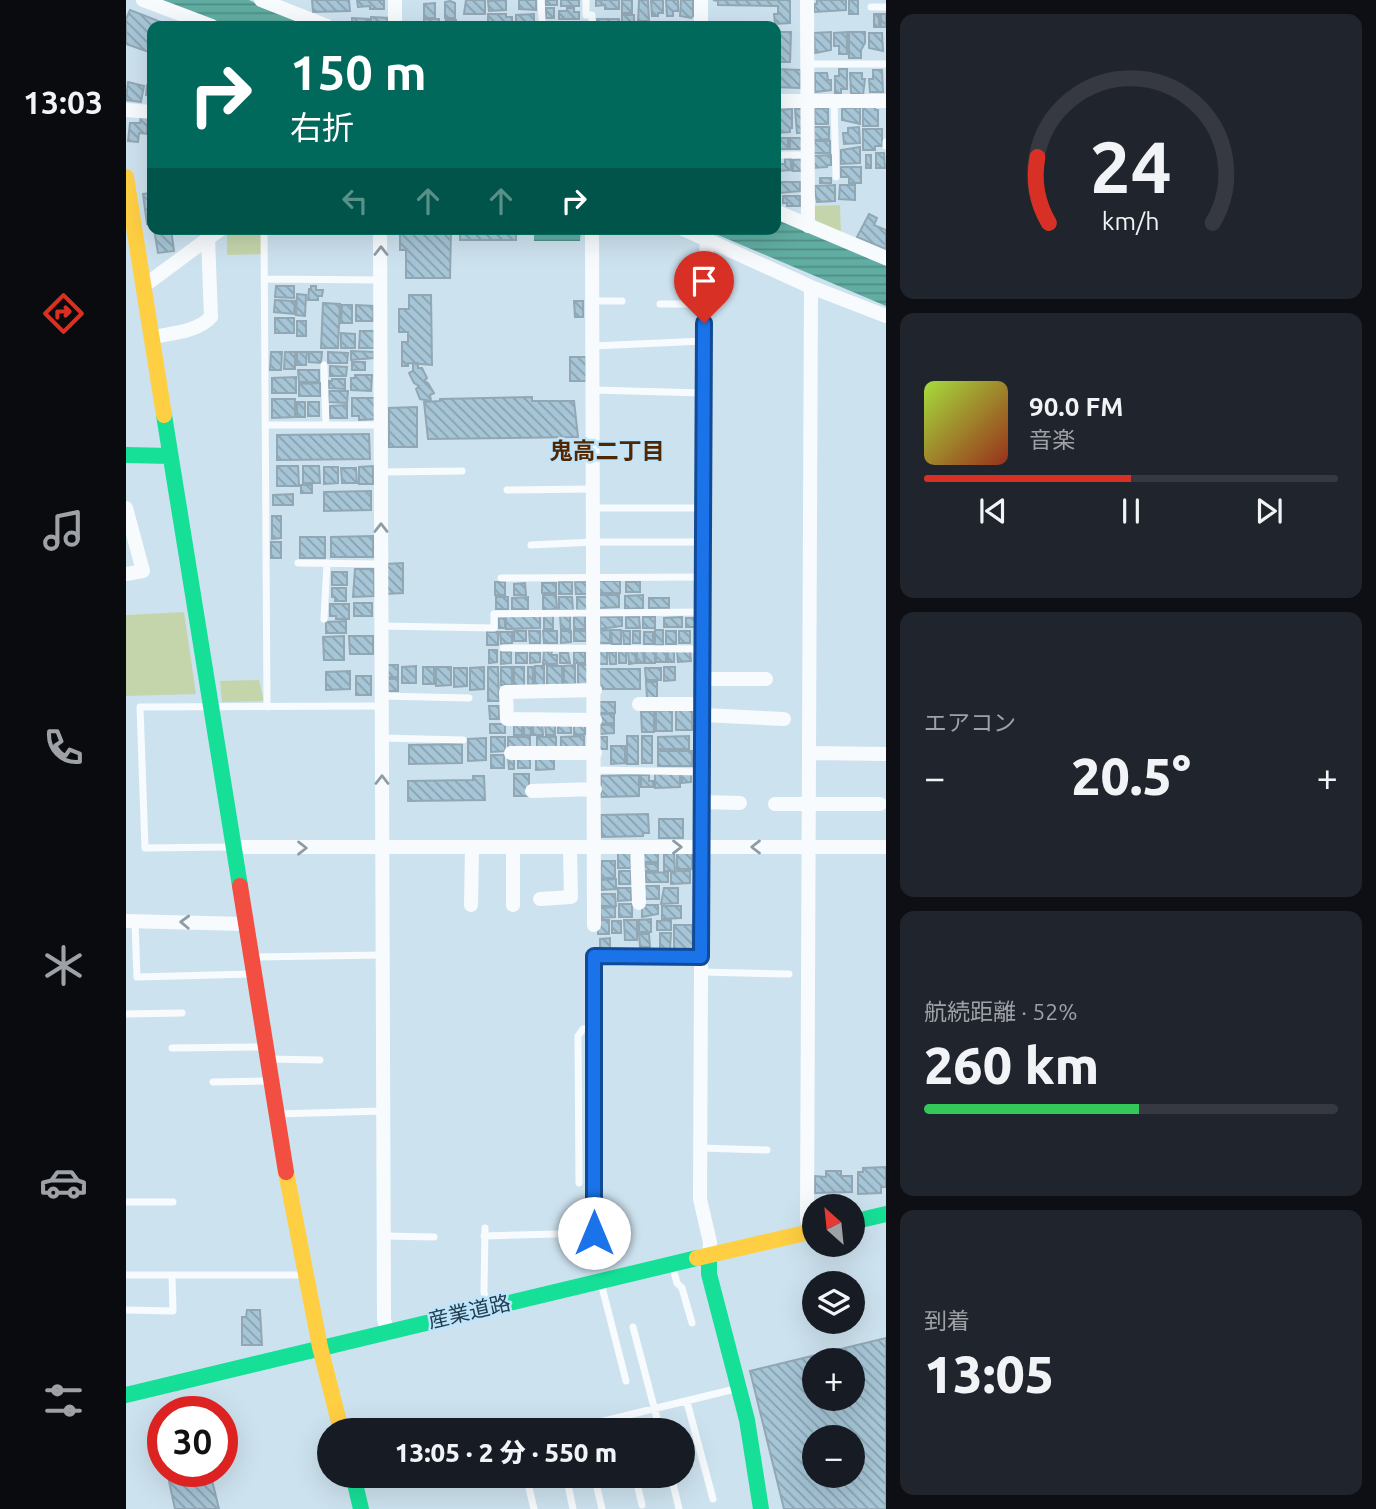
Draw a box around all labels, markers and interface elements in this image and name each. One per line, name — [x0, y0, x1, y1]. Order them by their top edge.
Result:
text: 150 m — [290, 44, 427, 99]
icon: right — [175, 49, 266, 140]
text: 13:03 — [23, 84, 103, 120]
text: 右折 — [290, 109, 354, 145]
text: 24 — [1090, 125, 1172, 207]
icon: left — [336, 182, 374, 220]
icon: ahead — [409, 182, 447, 220]
icon: ahead — [482, 182, 520, 220]
icon: right — [555, 182, 593, 220]
text: km/h — [1102, 206, 1160, 234]
one-way arrow — [373, 246, 388, 257]
pin — [674, 251, 734, 323]
icon: arrive — [685, 262, 723, 300]
icon: directions — [39, 289, 88, 338]
text: 90.0 FM — [1029, 392, 1123, 421]
text: 音楽 — [1029, 427, 1075, 452]
district label: 鬼高二丁目 — [550, 438, 665, 463]
icon: previous — [974, 492, 1012, 530]
icon: pause — [1112, 492, 1150, 530]
icon: next — [1250, 492, 1288, 530]
icon: music — [39, 506, 88, 555]
one-way arrow — [373, 522, 389, 533]
text: エアコン — [924, 710, 1016, 735]
icon: phone — [39, 723, 88, 772]
text: 20.5° — [1071, 747, 1191, 805]
text: − — [924, 756, 945, 798]
text: + — [1317, 756, 1338, 798]
one-way arrow — [374, 774, 390, 785]
one-way arrow — [750, 839, 761, 855]
one-way arrow — [297, 840, 308, 855]
one-way arrow — [671, 840, 682, 855]
one-way arrow — [180, 915, 191, 930]
icon: climate — [39, 941, 88, 990]
text: 航続距離 · 52% — [924, 999, 1077, 1024]
text: 260 km — [924, 1036, 1099, 1094]
icon: car — [39, 1158, 88, 1207]
north arrow — [802, 1194, 864, 1256]
map controls — [802, 1194, 865, 1488]
position arrow — [557, 1196, 631, 1270]
button: layers — [802, 1271, 865, 1334]
street label: 産業道路 — [425, 1290, 513, 1332]
text: 到着 — [924, 1308, 970, 1333]
text: 13:05 — [924, 1345, 1054, 1403]
button: + — [802, 1348, 865, 1411]
icon: filters — [39, 1376, 88, 1425]
speed limit sign: 30 — [147, 1396, 238, 1487]
button: − — [802, 1425, 865, 1488]
text: 13:05 · 2 分 · 550 m — [395, 1438, 617, 1467]

